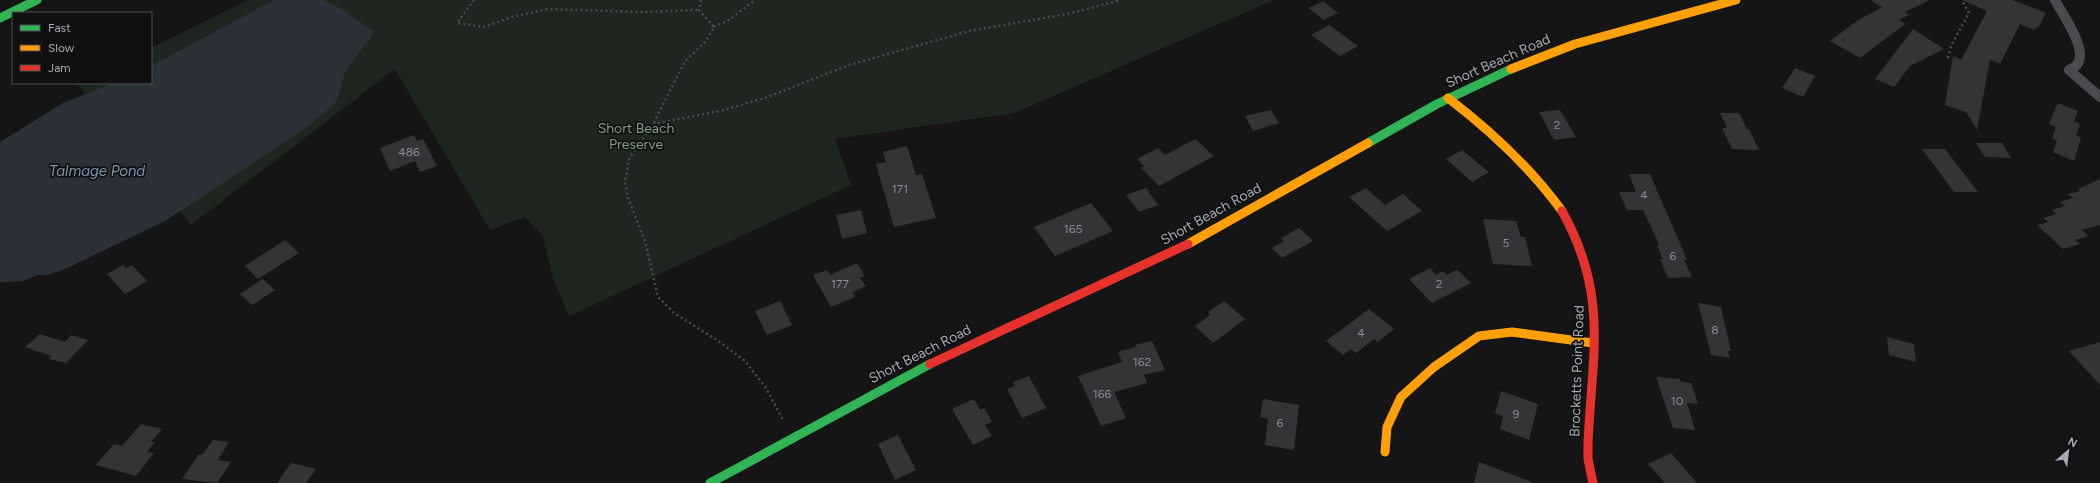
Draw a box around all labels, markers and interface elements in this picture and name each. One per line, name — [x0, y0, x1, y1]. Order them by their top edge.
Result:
legend — [12, 12, 152, 84]
text: Fast — [48, 21, 71, 35]
street label: Short Beach Road — [1443, 30, 1553, 92]
text: Slow — [48, 41, 75, 55]
text: Jam — [48, 61, 71, 75]
house number: 2 — [1554, 118, 1560, 132]
park label: Short Beach Preserve — [598, 120, 675, 153]
house number: 486 — [398, 145, 420, 159]
water label: Talmage Pond — [49, 162, 145, 180]
street label: Short Beach Road — [1158, 179, 1264, 249]
house number: 171 — [892, 182, 908, 196]
house number: 4 — [1640, 188, 1648, 202]
house number: 165 — [1064, 222, 1082, 236]
house number: 5 — [1503, 236, 1510, 250]
house number: 6 — [1670, 249, 1677, 263]
house number: 177 — [831, 277, 849, 291]
house number: 2 — [1436, 277, 1442, 291]
street label: Brocketts Point Road — [1566, 305, 1588, 437]
street label: Short Beach Road — [866, 321, 974, 387]
house number: 8 — [1711, 323, 1719, 337]
house number: 4 — [1357, 326, 1365, 340]
house number: 162 — [1133, 355, 1151, 369]
house number: 166 — [1093, 387, 1111, 401]
house number: 10 — [1671, 394, 1684, 408]
house number: 9 — [1513, 407, 1520, 421]
house number: 6 — [1277, 416, 1284, 430]
north arrow — [2048, 431, 2088, 471]
text: N — [2066, 435, 2079, 450]

